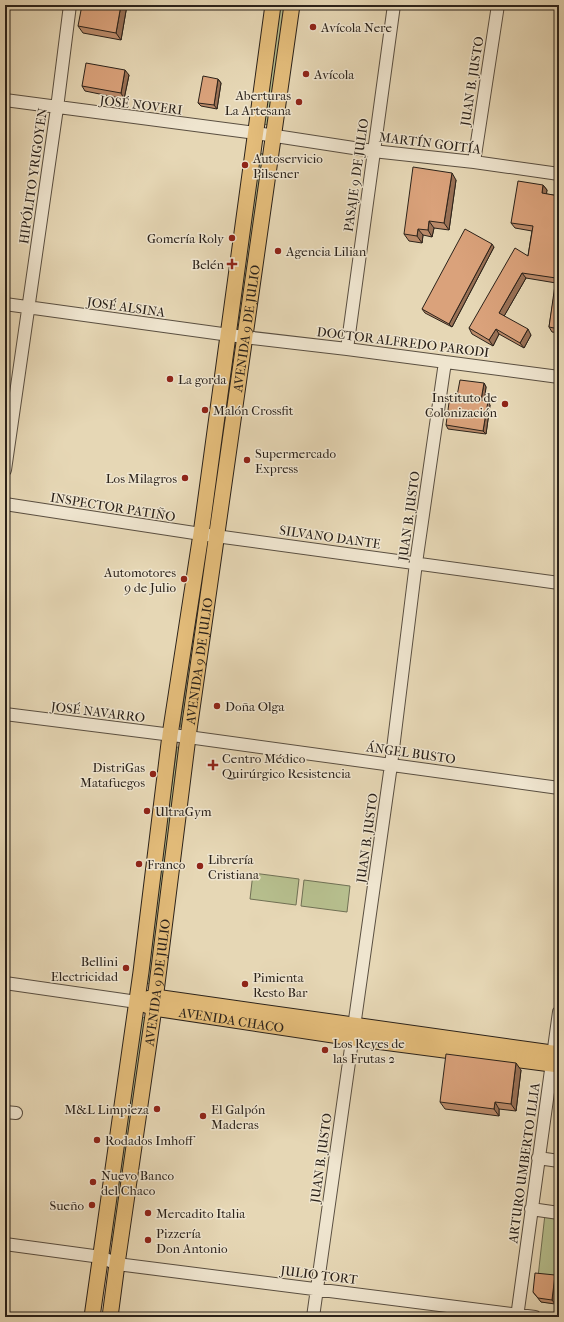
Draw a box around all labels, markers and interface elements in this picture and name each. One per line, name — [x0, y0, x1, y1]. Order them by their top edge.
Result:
place label: Avícola Nere — [320, 20, 393, 35]
marker: Avícola Nere — [308, 22, 318, 32]
street label: JUAN B. JUSTO — [457, 35, 486, 128]
place label: Avícola — [313, 67, 355, 82]
marker: Avícola — [301, 69, 311, 79]
place label: Aberturas La Artesana — [225, 88, 292, 118]
street label: JOSÉ NOVERI — [98, 92, 183, 118]
marker: Aberturas La Artesana — [294, 97, 304, 107]
street label: HIPÓLITO YRIGOYEN — [16, 107, 50, 245]
street label: PASAJE 9 DE JULIO — [341, 117, 371, 233]
street label: MARTÍN GOITÍA — [378, 129, 482, 157]
place label: Autoservicio Pilsener — [252, 151, 323, 181]
marker: Autoservicio Pilsener — [240, 160, 250, 170]
place label: Gomería Roly — [147, 231, 225, 246]
marker: Gomería Roly — [227, 233, 237, 243]
place label: Agencia Lilian — [285, 244, 367, 259]
marker: Agencia Lilian — [273, 246, 283, 256]
place label: Belén — [192, 257, 224, 272]
marker: Belén — [227, 259, 237, 269]
street label: AVENIDA 9 DE JULIO — [229, 264, 262, 394]
street label: JOSÉ ALSINA — [85, 294, 167, 320]
street label: DOCTOR ALFREDO PARODI — [316, 324, 490, 360]
place label: La gorda — [178, 372, 228, 387]
marker: La gorda — [165, 374, 175, 384]
place label: Instituto de Colonización — [425, 390, 498, 420]
marker: Instituto de Colonización — [500, 399, 510, 409]
place label: Malón Crossfit — [213, 403, 294, 418]
marker: Malón Crossfit — [200, 405, 210, 415]
place label: Supermercado Express — [255, 446, 337, 476]
marker: Supermercado Express — [242, 455, 252, 465]
street label: JUAN B. JUSTO — [395, 470, 423, 563]
place label: Los Milagros — [106, 471, 177, 486]
marker: Los Milagros — [180, 473, 190, 483]
street label: INSPECTOR PATIÑO — [49, 490, 177, 524]
street label: SILVANO DANTE — [278, 522, 382, 552]
place label: Automotores 9 de Julio — [103, 565, 176, 595]
marker: Automotores 9 de Julio — [179, 574, 189, 584]
street label: AVENIDA 9 DE JULIO — [182, 597, 215, 726]
street label: JOSÉ NAVARRO — [49, 699, 146, 725]
place label: Doña Olga — [225, 699, 286, 714]
marker: Doña Olga — [212, 701, 222, 711]
street label: ÁNGEL BUSTO — [364, 739, 457, 767]
place label: Centro Médico Quirúrgico Resistencia — [222, 751, 352, 781]
marker: Centro Médico Quirúrgico Resistencia — [207, 759, 219, 771]
place label: DistriGas Matafuegos — [80, 760, 145, 790]
marker: DistriGas Matafuegos — [148, 769, 158, 779]
street label: JUAN B. JUSTO — [353, 792, 381, 885]
place label: UltraGym — [155, 804, 212, 819]
marker: UltraGym — [142, 806, 152, 816]
place label: Librería Cristiana — [208, 852, 260, 882]
place label: Franco — [147, 857, 186, 872]
marker: Franco — [134, 859, 144, 869]
marker: Librería Cristiana — [195, 861, 205, 871]
street label: AVENIDA 9 DE JULIO — [141, 918, 173, 1048]
place label: Bellini Electricidad — [51, 954, 119, 984]
marker: Bellini Electricidad — [121, 963, 131, 973]
place label: Pimienta Resto Bar — [253, 970, 308, 1000]
marker: Pimienta Resto Bar — [240, 979, 250, 989]
street label: AVENIDA CHACO — [177, 1004, 285, 1035]
place label: Los Reyes de las Frutas 2 — [332, 1036, 405, 1066]
marker: Los Reyes de las Frutas 2 — [320, 1045, 330, 1055]
street label: ARTURO UMBERTO ILLIA — [505, 1081, 543, 1245]
place label: M&L Limpieza — [64, 1102, 150, 1117]
place label: El Galpón Maderas — [211, 1102, 266, 1132]
marker: M&L Limpieza — [152, 1104, 162, 1114]
marker: El Galpón Maderas — [198, 1111, 208, 1121]
street label: JUAN B. JUSTO — [307, 1112, 335, 1205]
place label: Rodados Imhoff — [105, 1133, 196, 1148]
marker: Rodados Imhoff — [92, 1135, 102, 1145]
place label: Nuevo Banco del Chaco — [101, 1168, 175, 1198]
marker: Nuevo Banco del Chaco — [88, 1177, 98, 1187]
place label: Sueño — [50, 1198, 84, 1213]
marker: Sueño — [87, 1200, 97, 1210]
place label: Mercadito Italia — [156, 1206, 246, 1221]
marker: Mercadito Italia — [143, 1208, 153, 1218]
place label: Pizzería Don Antonio — [156, 1226, 228, 1256]
marker: Pizzería Don Antonio — [143, 1235, 153, 1245]
street label: JULIO TORT — [279, 1263, 359, 1287]

